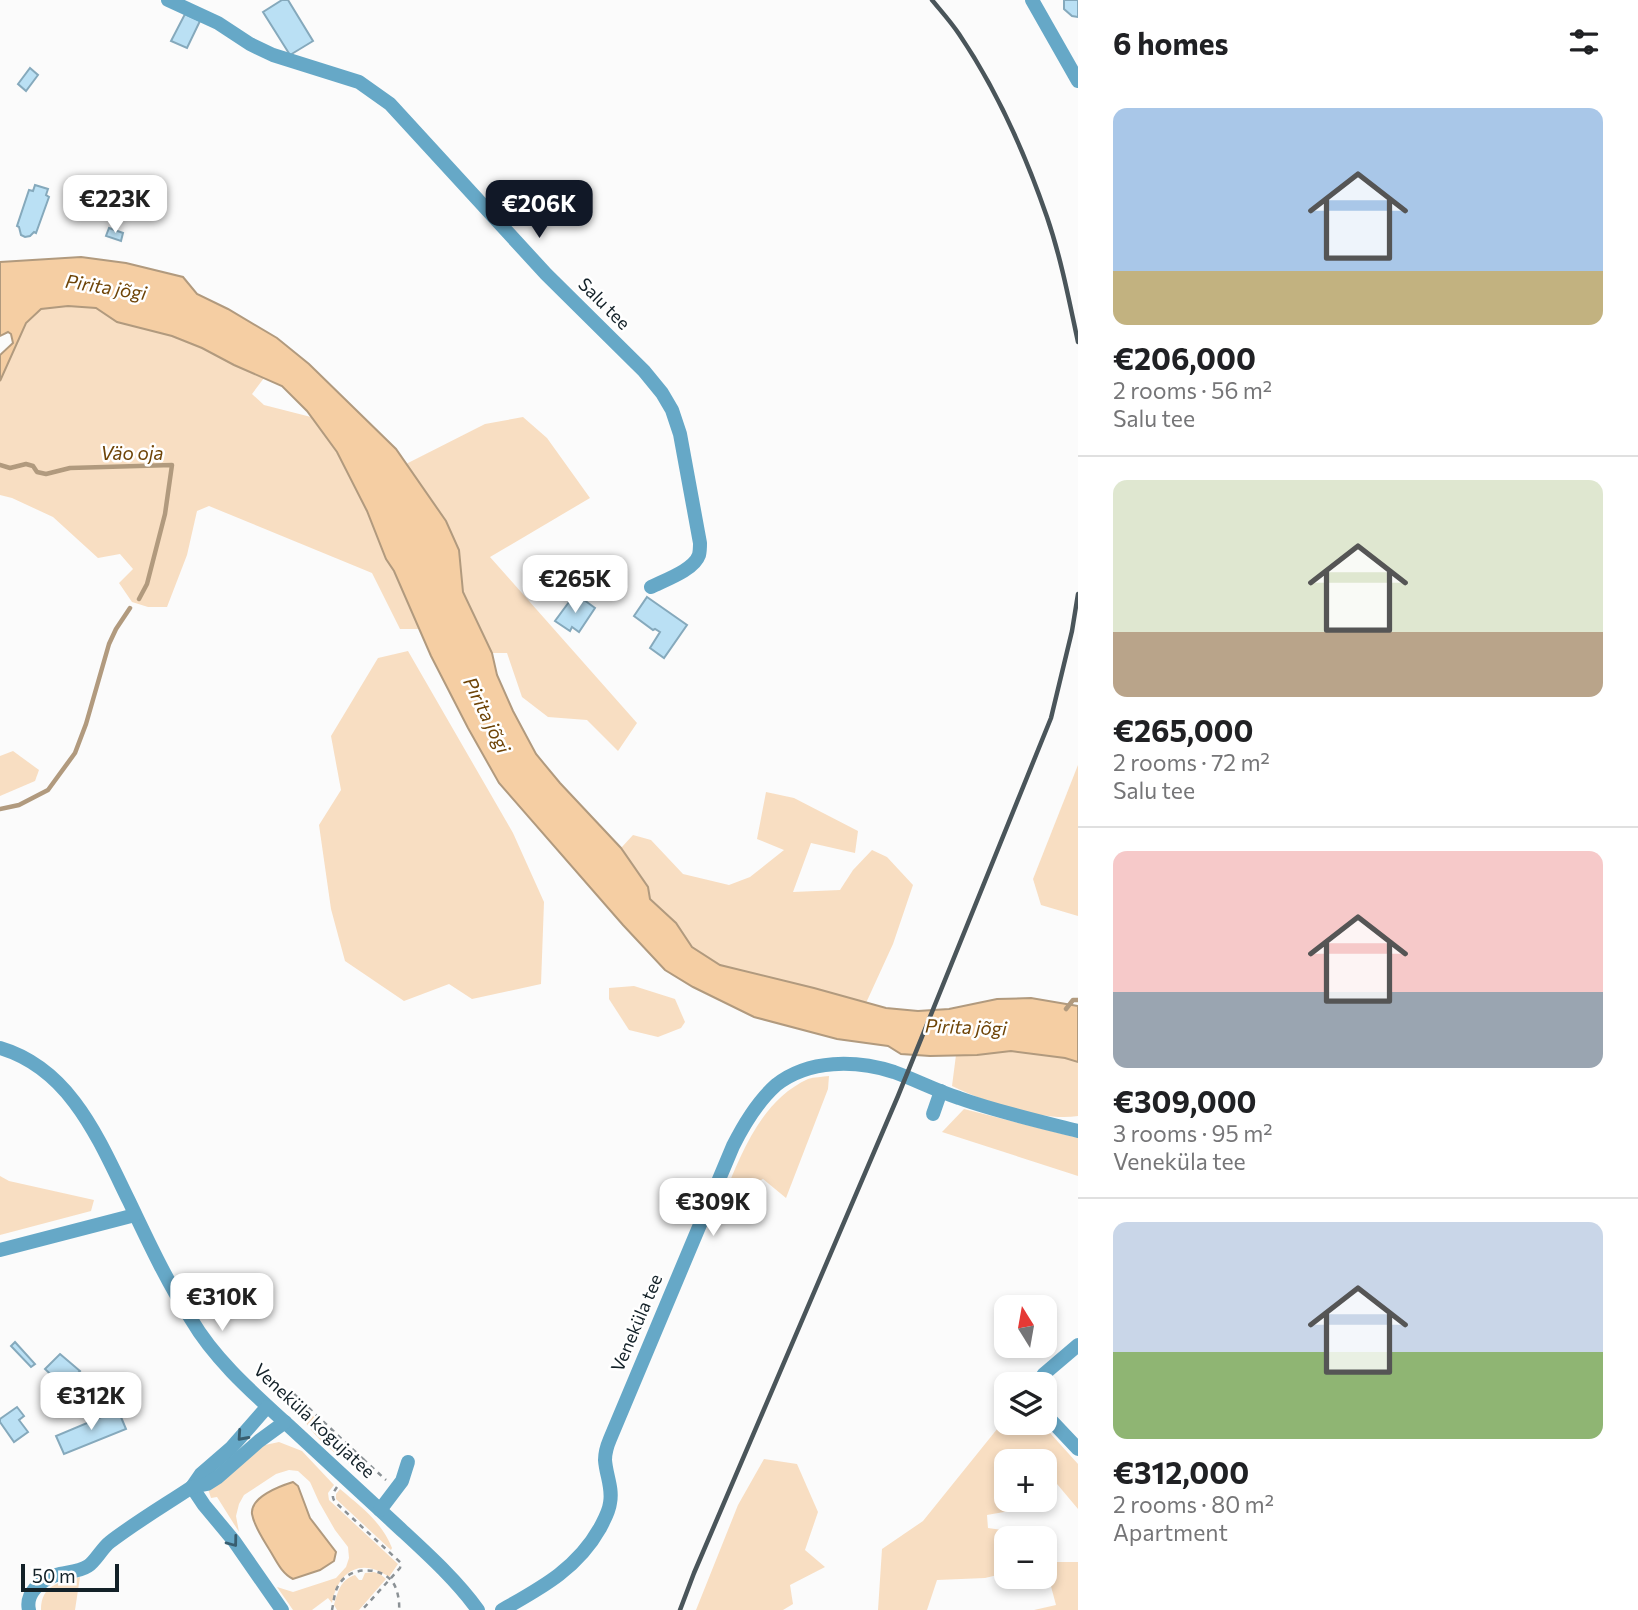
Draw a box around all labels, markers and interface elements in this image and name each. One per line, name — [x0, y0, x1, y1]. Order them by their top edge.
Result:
icon: filters — [1565, 23, 1603, 61]
text: 6 homes — [1113, 24, 1228, 61]
icon: home — [1295, 153, 1421, 279]
pin: €223K — [66, 176, 164, 235]
pin: €206K — [490, 180, 588, 240]
text: €223K — [79, 184, 151, 212]
text: €206K — [502, 189, 576, 217]
water label: Pirita jõgi — [64, 269, 149, 304]
street label: Salu tee — [574, 273, 635, 334]
text: €206,000 — [1113, 339, 1256, 376]
text: 2 rooms · 56 m² — [1113, 376, 1272, 404]
text: Salu tee — [1113, 404, 1195, 432]
water label: Väo oja — [100, 441, 164, 464]
icon: home — [1295, 525, 1421, 651]
pin: €265K — [526, 556, 624, 615]
text: €265K — [539, 564, 611, 592]
water label: Pirita jõgi — [459, 673, 516, 758]
text: €265,000 — [1113, 711, 1253, 748]
text: 2 rooms · 72 m² — [1113, 748, 1270, 776]
text: Salu tee — [1113, 776, 1195, 804]
icon: home — [1295, 896, 1421, 1022]
water label: Pirita jõgi — [925, 1014, 1009, 1039]
text: €309,000 — [1113, 1082, 1257, 1119]
text: 3 rooms · 95 m² — [1113, 1119, 1272, 1147]
text: Veneküla tee — [1113, 1147, 1246, 1175]
pin: €309K — [664, 1178, 762, 1238]
text: €309K — [675, 1187, 751, 1215]
icon: home — [1295, 1267, 1421, 1393]
street label: Veneküla tee — [606, 1270, 667, 1375]
pin: €310K — [173, 1274, 271, 1333]
text: €310K — [186, 1282, 258, 1310]
north arrow — [994, 1295, 1057, 1358]
map controls — [994, 1295, 1057, 1589]
street label: Veneküla kogujatee — [249, 1358, 380, 1482]
pin: €312K — [42, 1372, 140, 1432]
button: layers — [994, 1372, 1057, 1435]
text: €312K — [56, 1381, 126, 1409]
one-way arrow — [238, 1428, 251, 1441]
button: + — [994, 1449, 1057, 1512]
text: €312,000 — [1113, 1453, 1249, 1490]
text: 2 rooms · 80 m² — [1113, 1490, 1274, 1518]
text: Apartment — [1113, 1518, 1228, 1546]
button: − — [994, 1526, 1057, 1589]
one-way arrow — [225, 1534, 238, 1546]
scale bar — [21, 1561, 119, 1593]
text: 50 m — [32, 1564, 76, 1587]

